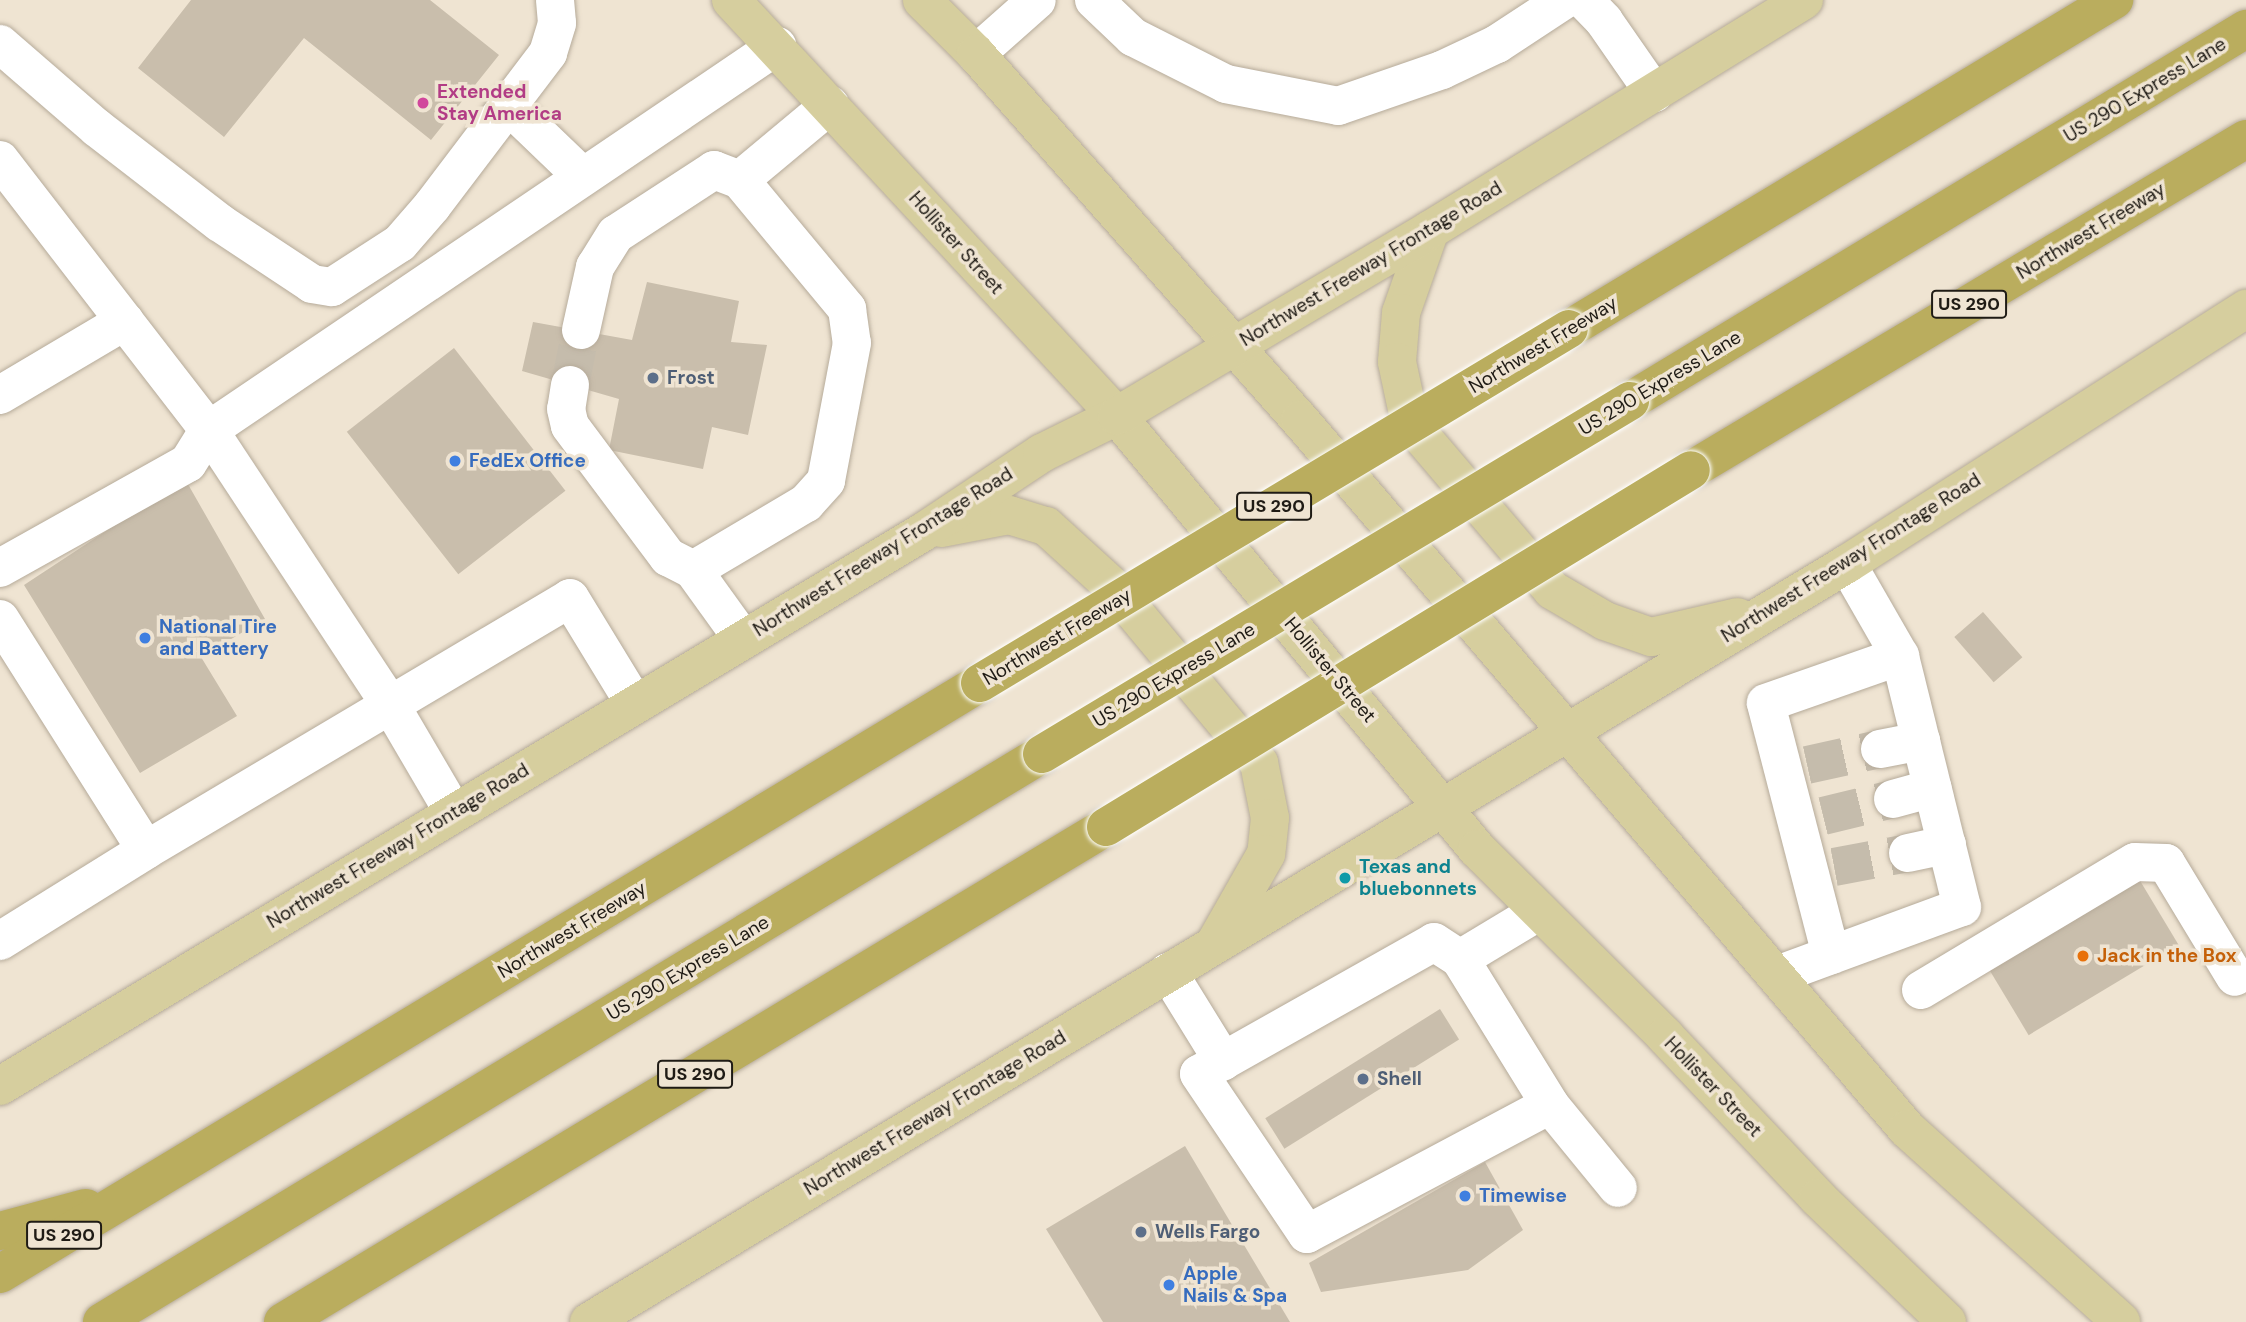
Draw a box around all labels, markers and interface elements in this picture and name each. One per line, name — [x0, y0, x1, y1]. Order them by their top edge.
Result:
street label: US 290 Express Lane — [2060, 33, 2230, 147]
place label: Extended Stay America — [437, 81, 562, 125]
marker: Extended Stay America — [415, 95, 431, 111]
street label: Northwest Freeway Frontage Road — [1236, 177, 1506, 351]
street label: Northwest Freeway — [2013, 178, 2169, 284]
street label: Hollister Street — [904, 187, 1008, 299]
road number: US 290 — [1930, 290, 2008, 318]
street label: Northwest Freeway — [1465, 292, 1621, 398]
street label: US 290 Express Lane — [1575, 326, 1745, 440]
place label: Frost — [667, 367, 715, 389]
marker: Frost — [645, 370, 661, 386]
place label: FedEx Office — [469, 450, 586, 472]
marker: FedEx Office — [447, 453, 463, 469]
street label: Northwest Freeway Frontage Road — [749, 462, 1017, 642]
street label: Northwest Freeway Frontage Road — [1717, 468, 1985, 648]
road number: US 290 — [1236, 492, 1312, 520]
street label: Northwest Freeway — [979, 584, 1135, 690]
street label: Hollister Street — [1279, 613, 1381, 727]
place label: National Tire and Battery — [159, 616, 277, 660]
street label: US 290 Express Lane — [1089, 618, 1259, 732]
marker: National Tire and Battery — [137, 630, 153, 646]
street label: Northwest Freeway Frontage Road — [263, 759, 533, 933]
place label: Texas and bluebonnets — [1359, 856, 1477, 900]
marker: Texas and bluebonnets — [1337, 870, 1353, 886]
street label: Northwest Freeway — [494, 877, 650, 983]
street label: US 290 Express Lane — [603, 911, 773, 1025]
place label: Jack in the Box — [2097, 945, 2237, 967]
marker: Jack in the Box — [2075, 948, 2091, 964]
street label: Northwest Freeway Frontage Road — [800, 1026, 1070, 1200]
street label: Hollister Street — [1660, 1032, 1766, 1142]
road number: US 290 — [656, 1059, 734, 1088]
place label: Shell — [1377, 1068, 1422, 1090]
marker: Shell — [1355, 1071, 1371, 1087]
place label: Timewise — [1479, 1185, 1567, 1207]
marker: Timewise — [1457, 1188, 1473, 1204]
road number: US 290 — [25, 1220, 102, 1250]
place label: Wells Fargo — [1155, 1221, 1260, 1243]
marker: Wells Fargo — [1133, 1224, 1149, 1240]
place label: Apple Nails & Spa — [1183, 1263, 1287, 1307]
marker: Apple Nails & Spa — [1161, 1277, 1177, 1293]

